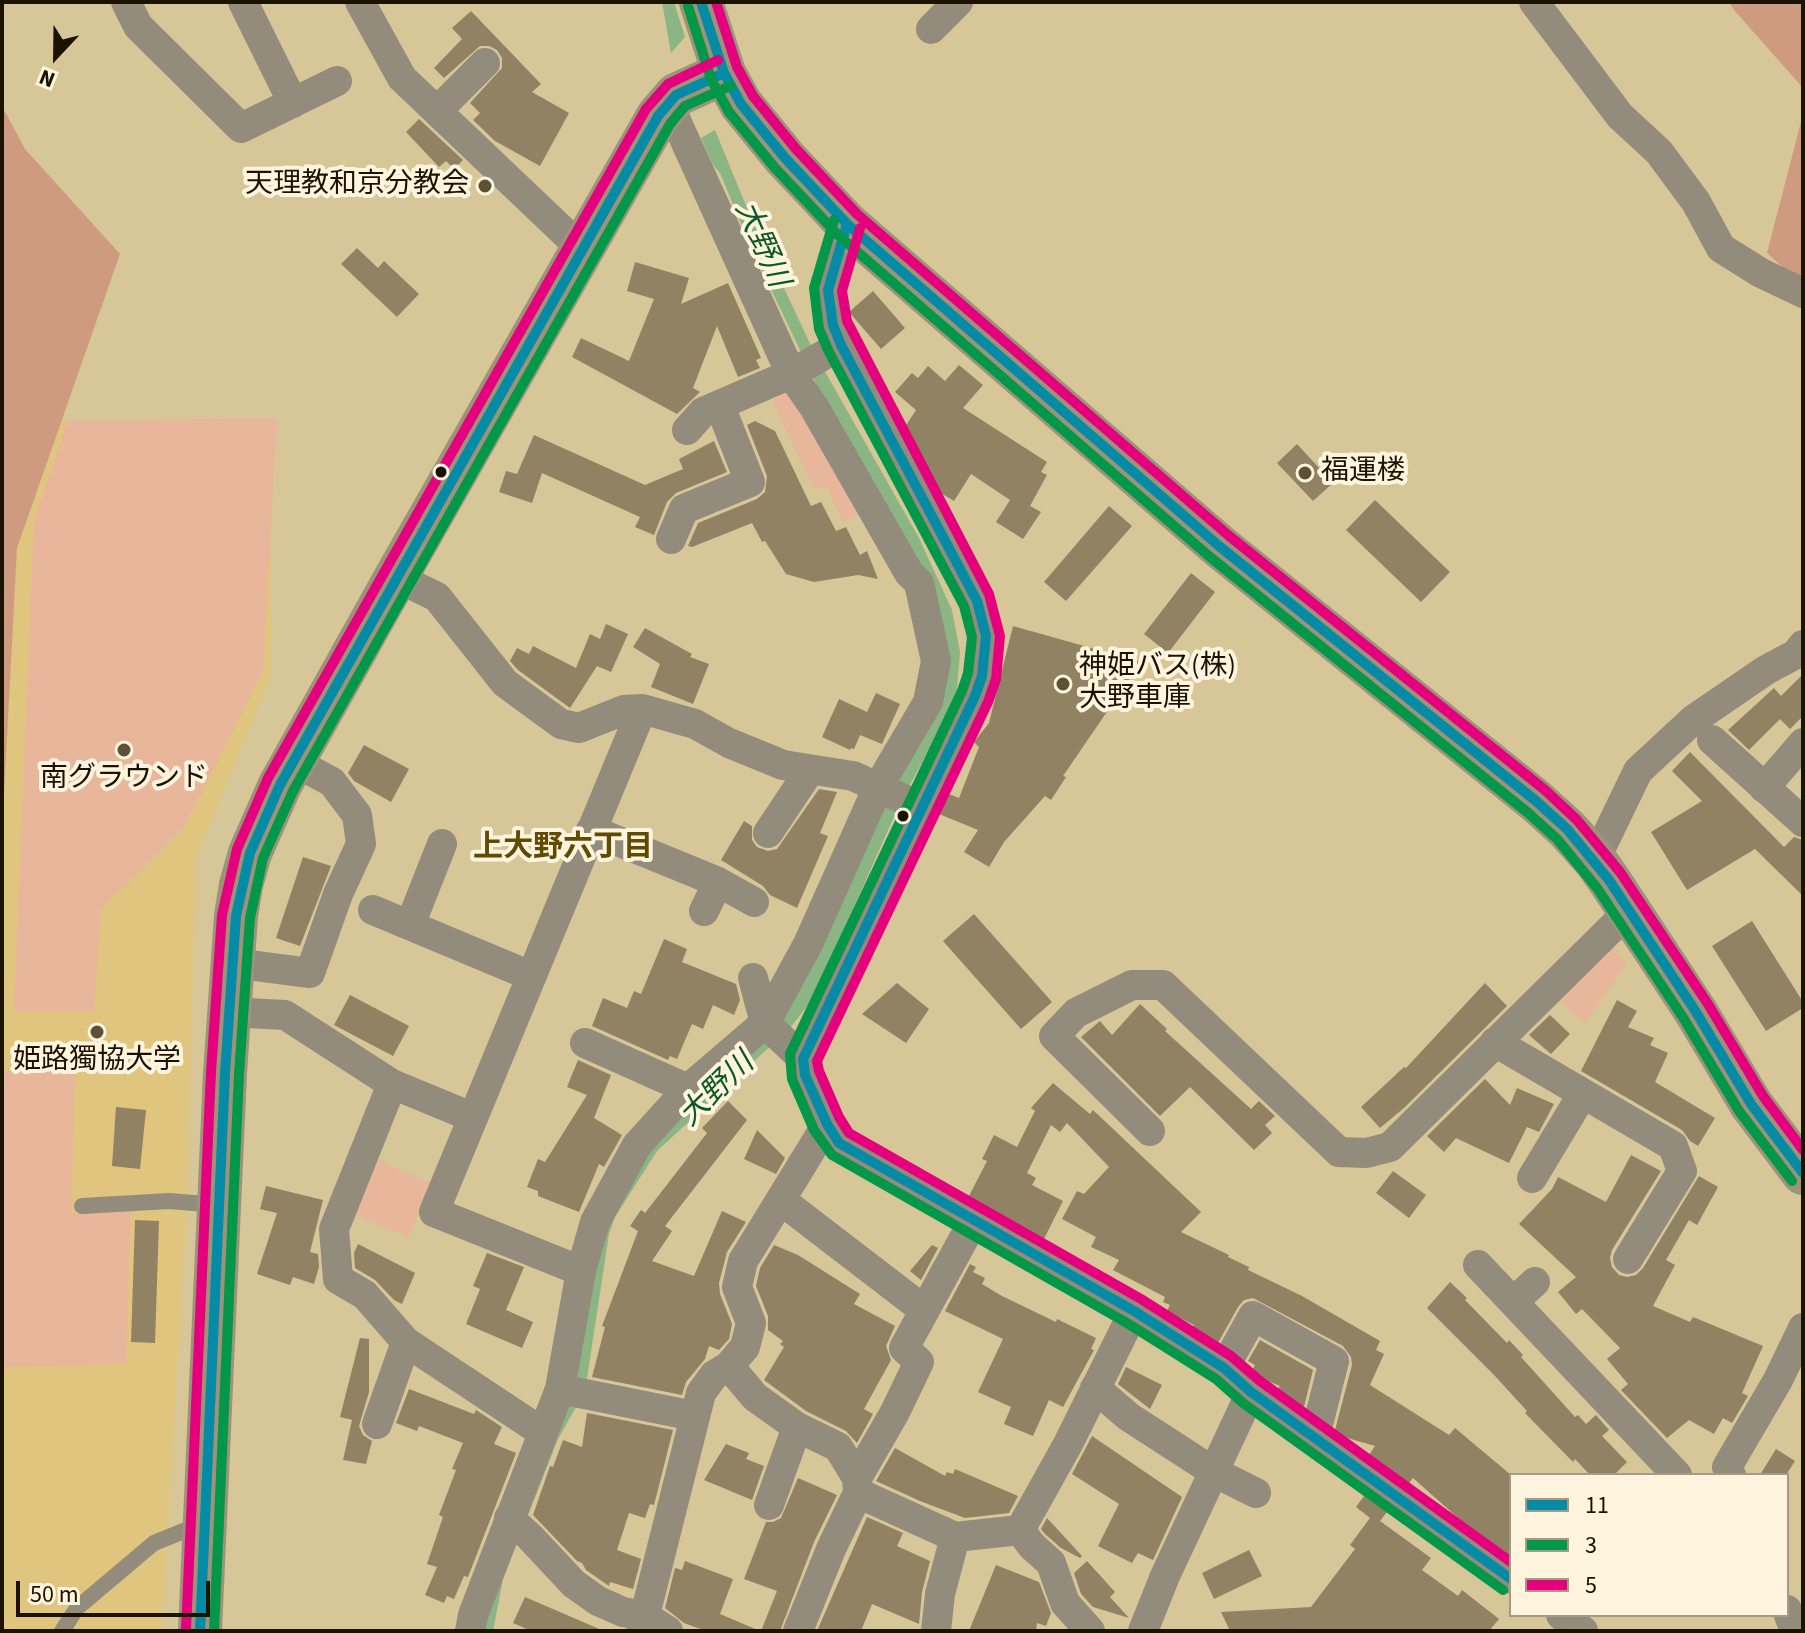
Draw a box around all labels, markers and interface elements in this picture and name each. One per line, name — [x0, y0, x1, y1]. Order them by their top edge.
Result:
north arrow — [16, 16, 96, 96]
text: N — [34, 61, 60, 96]
place label: 天理教和京分教会 — [245, 169, 469, 203]
marker: 天理教和京分教会 — [476, 177, 494, 195]
water label: 大野川 — [725, 197, 795, 293]
place label: 福運楼 — [1321, 456, 1405, 490]
unlabelled marker — [433, 464, 449, 480]
marker: 福運楼 — [1296, 464, 1314, 482]
place label: 神姫バス(株) 大野車庫 — [1079, 651, 1236, 717]
marker: 神姫バス(株) 大野車庫 — [1054, 675, 1072, 693]
marker: 南グラウンド — [115, 741, 133, 759]
place label: 南グラウンド — [40, 763, 208, 797]
unlabelled marker — [895, 808, 911, 824]
district label: 上大野六丁目 — [473, 831, 653, 867]
marker: 姫路獨協大学 — [88, 1023, 106, 1041]
place label: 姫路獨協大学 — [13, 1045, 181, 1079]
water label: 大野川 — [673, 1047, 763, 1135]
legend — [1509, 1473, 1789, 1617]
text: 11 — [1585, 1488, 1609, 1523]
text: 3 — [1585, 1528, 1597, 1563]
scale bar — [20, 1565, 214, 1615]
text: 5 — [1585, 1568, 1597, 1603]
text: 50 m — [30, 1577, 79, 1612]

